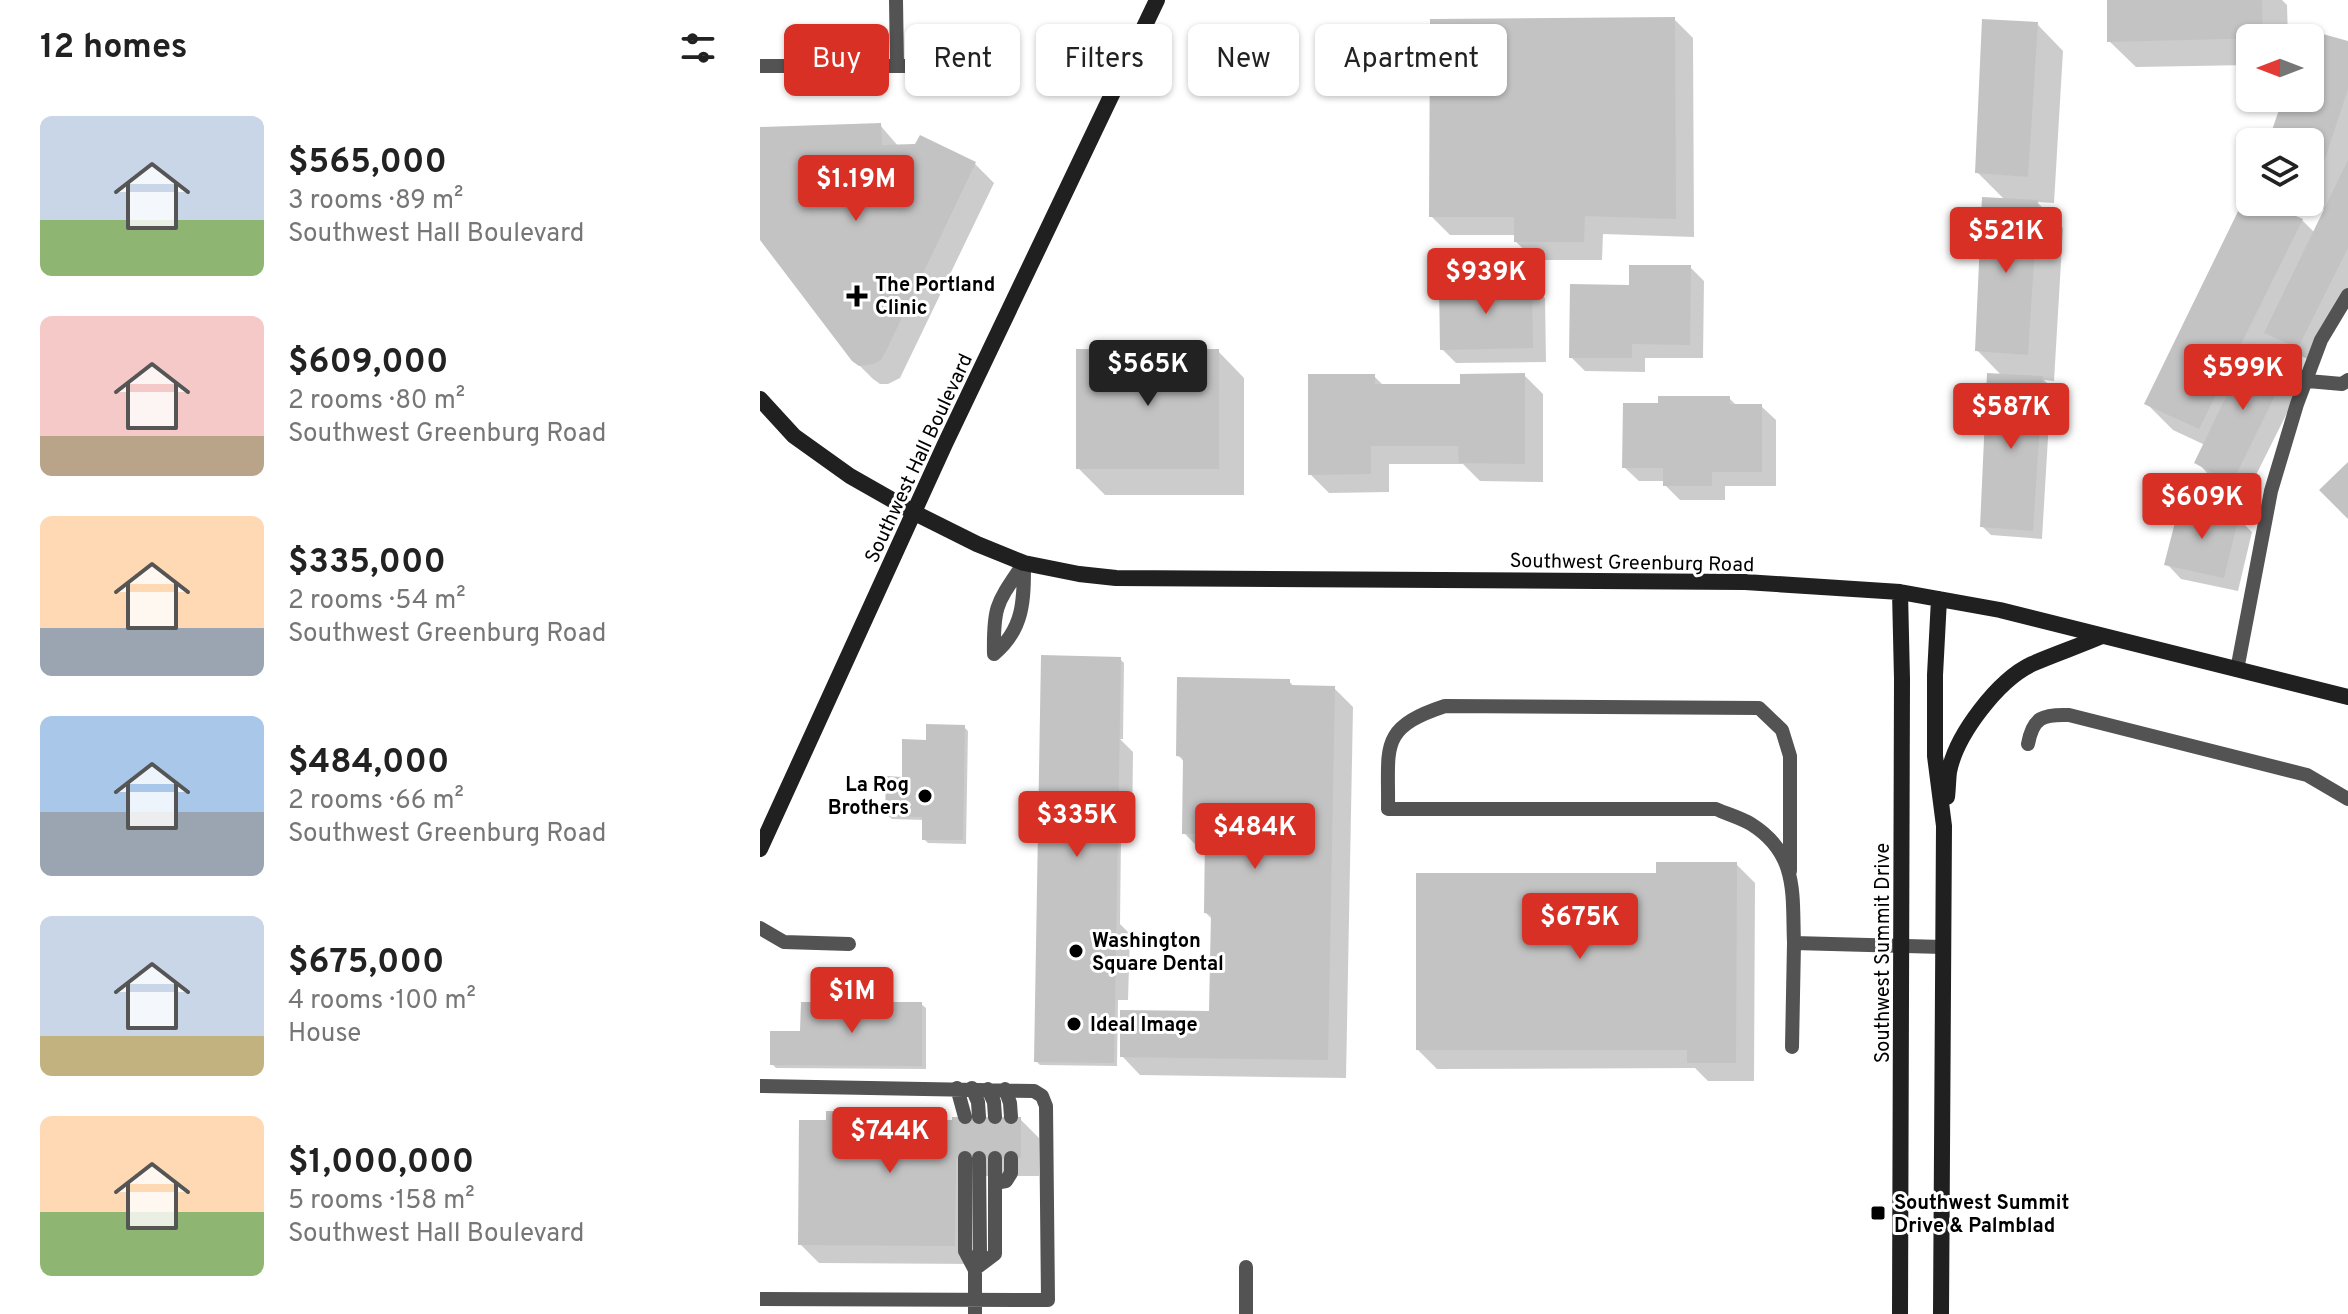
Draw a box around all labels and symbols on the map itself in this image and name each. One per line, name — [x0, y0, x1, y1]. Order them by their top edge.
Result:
north arrow — [2236, 24, 2324, 112]
pin: $1.19M — [791, 155, 921, 223]
pin: $521K — [1950, 207, 2062, 275]
pin: $939K — [1430, 248, 1542, 316]
place label: The Portland Clinic — [875, 273, 995, 322]
marker: The Portland Clinic — [846, 285, 868, 307]
pin: $565K — [1092, 340, 1204, 408]
pin: $599K — [2187, 344, 2299, 412]
street label: Southwest Hall Boulevard — [860, 350, 980, 568]
pin: $587K — [1955, 383, 2067, 451]
pin: $609K — [2146, 473, 2258, 541]
street label: Southwest Greenburg Road — [1509, 549, 1755, 579]
place label: La Rog Brothers — [828, 773, 909, 822]
marker: La Rog Brothers — [916, 787, 934, 805]
pin: $335K — [1021, 791, 1133, 859]
pin: $484K — [1199, 803, 1311, 871]
street label: Southwest Summit Drive — [1871, 843, 1897, 1063]
pin: $675K — [1524, 893, 1636, 961]
place label: Washington Square Dental — [1092, 929, 1224, 978]
marker: Washington Square Dental — [1067, 942, 1085, 960]
pin: $1M — [813, 967, 891, 1035]
place label: Ideal Image — [1090, 1013, 1198, 1039]
marker: Ideal Image — [1065, 1015, 1083, 1033]
pin: $744K — [834, 1107, 946, 1175]
place label: Southwest Summit Drive & Palmblad — [1894, 1191, 2069, 1240]
marker: Southwest Summit Drive & Palmblad — [1869, 1204, 1887, 1222]

